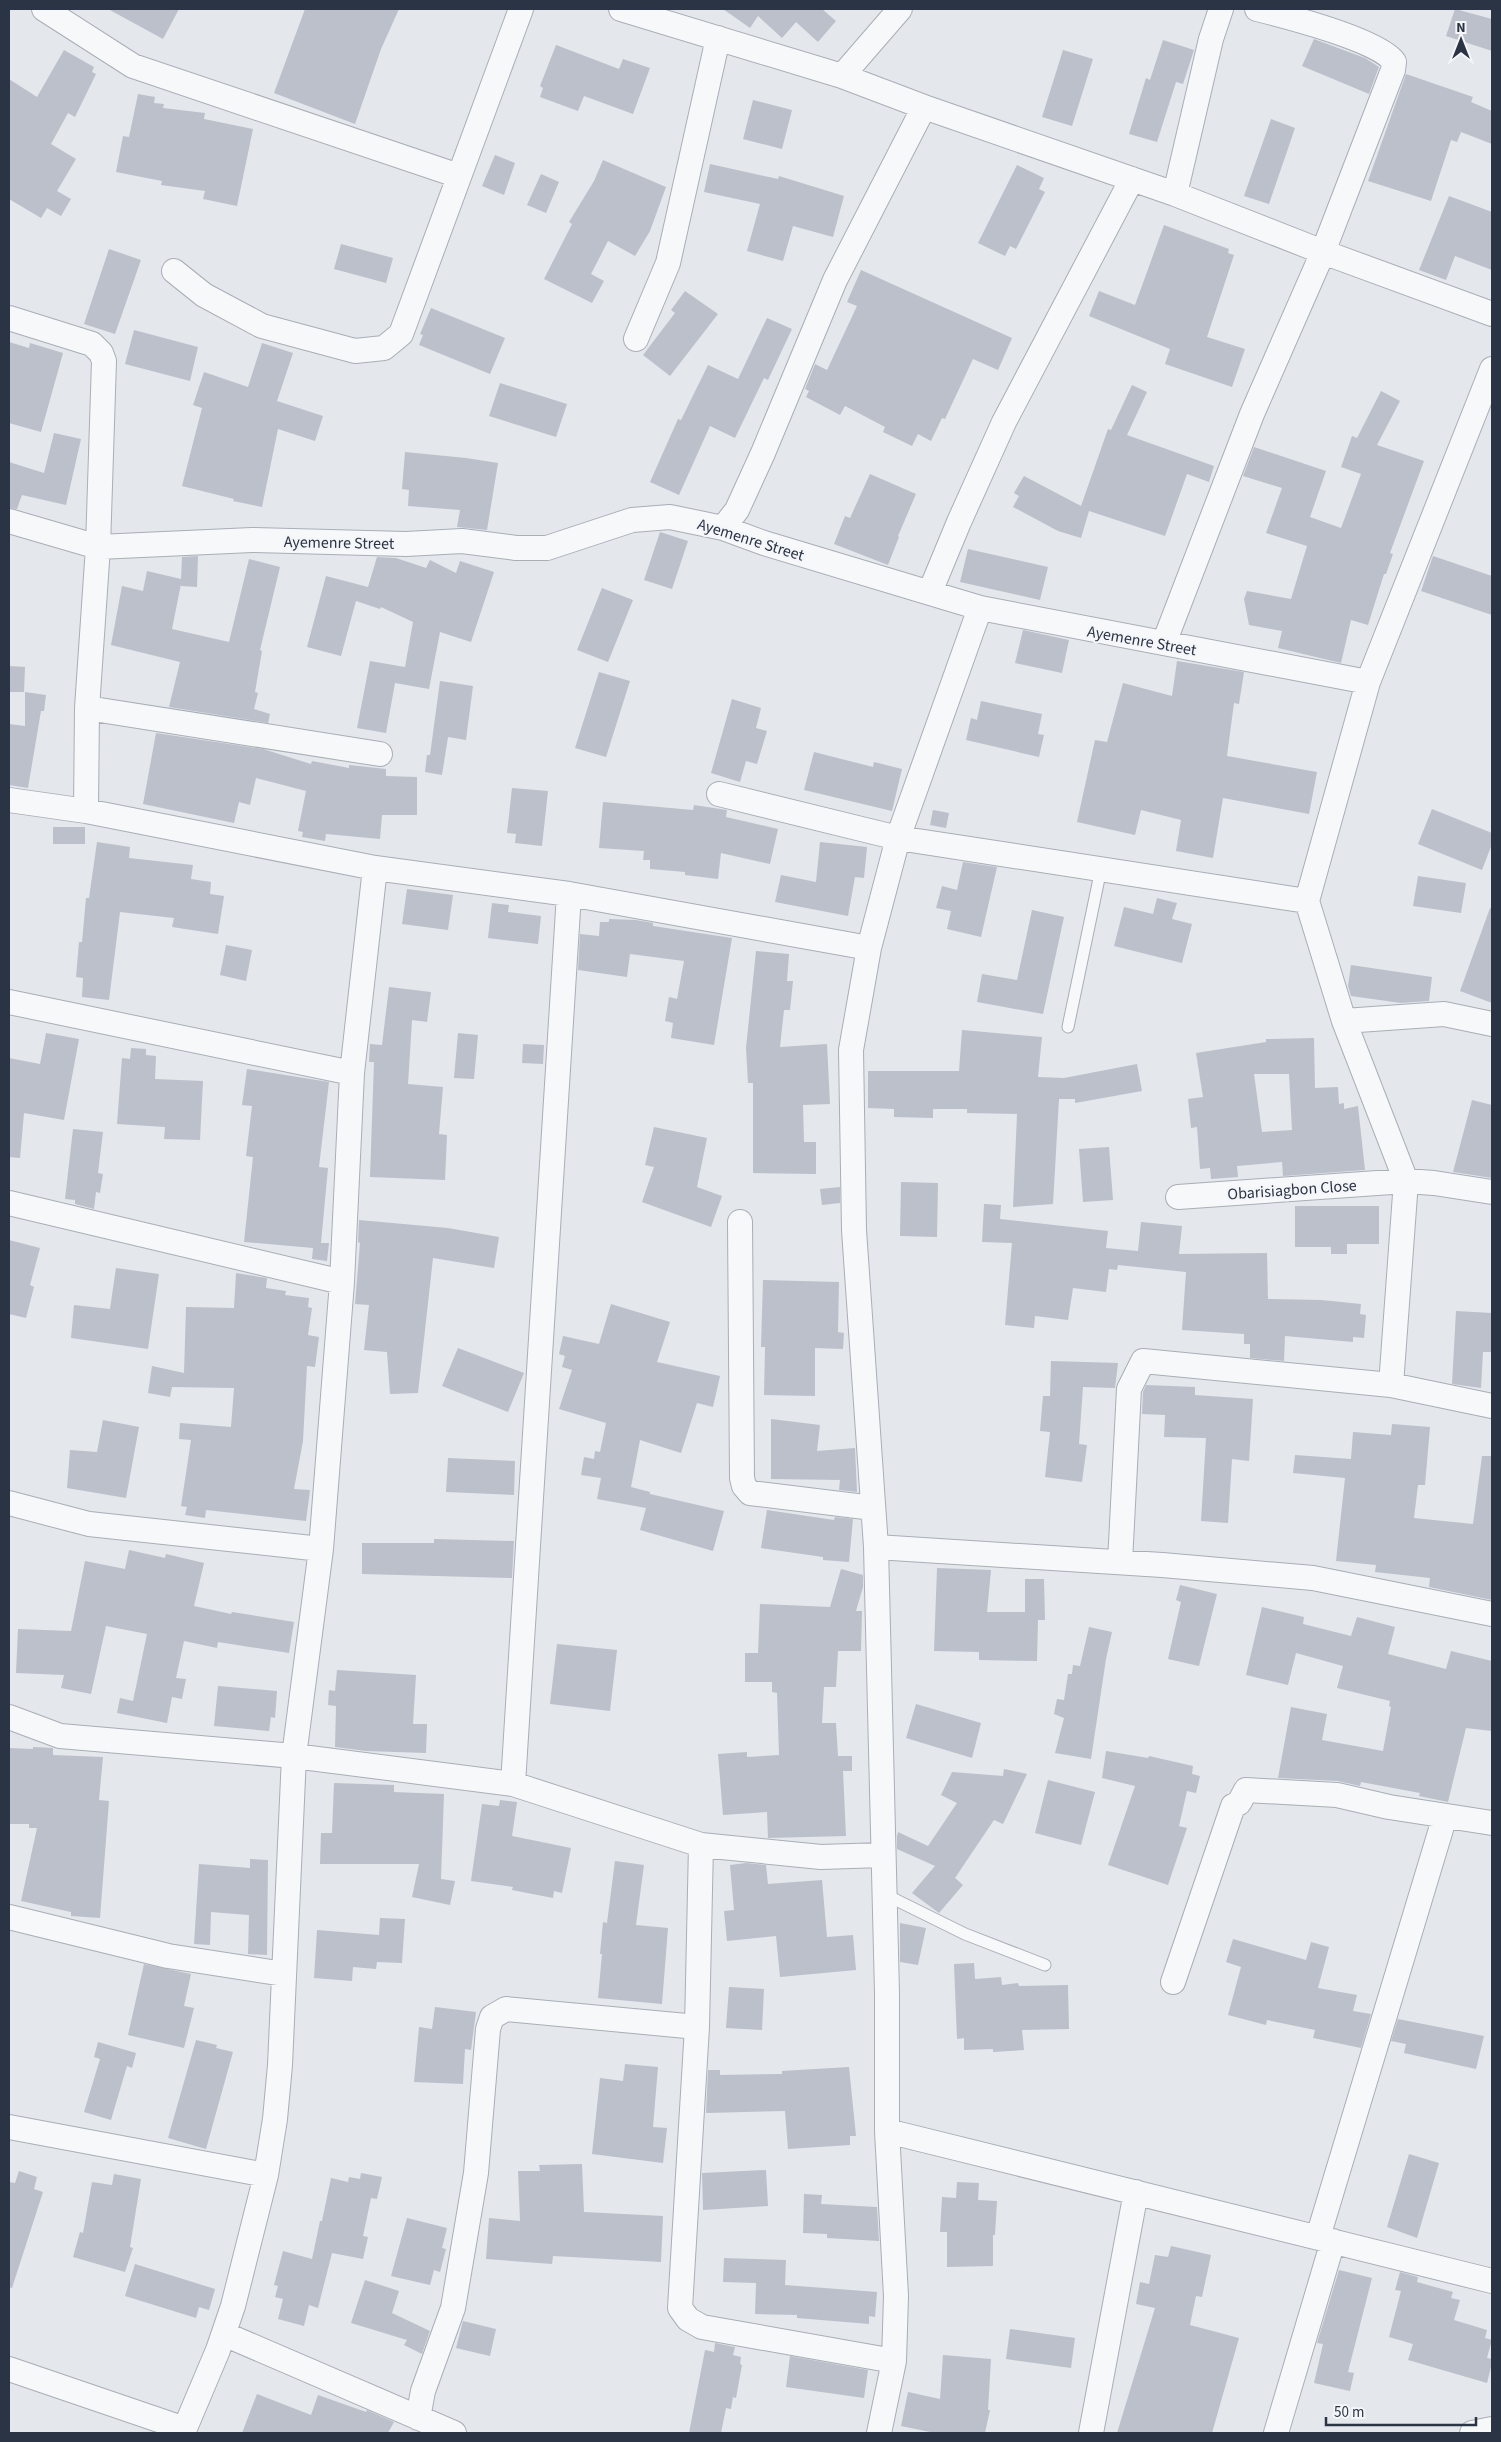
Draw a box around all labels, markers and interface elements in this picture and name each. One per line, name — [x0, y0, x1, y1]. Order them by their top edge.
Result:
north arrow — [1436, 15, 1486, 65]
text: N — [1456, 18, 1466, 38]
street label: Ayemenre Street — [695, 513, 807, 567]
street label: Ayemenre Street — [284, 531, 395, 555]
street label: Ayemenre Street — [1086, 621, 1199, 662]
street label: Obarisiagbon Close — [1227, 1175, 1358, 1205]
scale bar — [1326, 2394, 1476, 2426]
text: 50 m — [1334, 2402, 1364, 2423]

